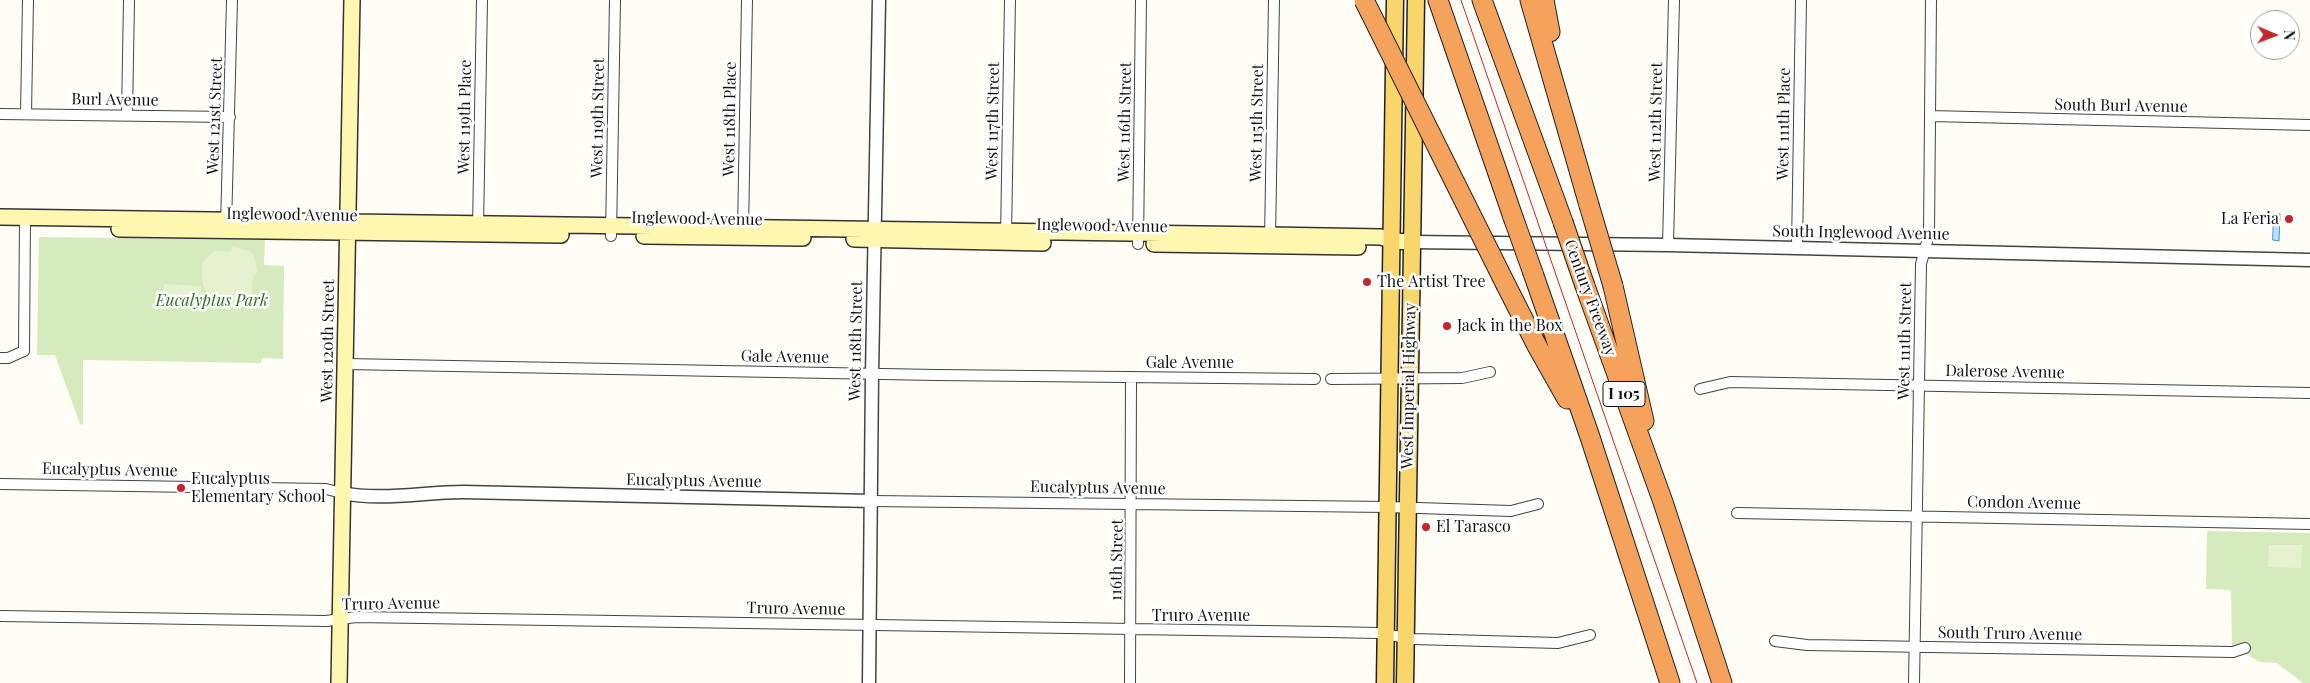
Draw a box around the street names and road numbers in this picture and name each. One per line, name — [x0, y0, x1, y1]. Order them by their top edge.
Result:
street label: West 121st Street — [203, 57, 227, 175]
street label: West 119th Street — [587, 58, 609, 178]
street label: West 119th Place — [454, 59, 476, 175]
street label: West 118th Place — [719, 61, 741, 177]
street label: West 117th Street — [982, 62, 1004, 180]
street label: West 116th Street — [1114, 62, 1136, 182]
street label: West 112th Street — [1645, 62, 1667, 182]
street label: West 115th Street — [1246, 64, 1268, 182]
street label: West 111th Place — [1773, 67, 1795, 181]
street label: Burl Avenue — [71, 90, 159, 110]
street label: South Burl Avenue — [2054, 95, 2188, 117]
street label: Inglewood Avenue — [226, 204, 358, 226]
street label: Inglewood Avenue — [631, 208, 763, 230]
street label: Inglewood Avenue — [1036, 215, 1168, 237]
street label: South Inglewood Avenue — [1772, 222, 1950, 244]
street label: Century Freeway — [1560, 237, 1620, 359]
street label: West 120th Street — [317, 279, 339, 403]
street label: West 118th Street — [845, 281, 867, 401]
street label: West 111th Street — [1894, 282, 1916, 400]
street label: West Imperial Highway — [1398, 303, 1420, 469]
street label: Gale Avenue — [741, 347, 829, 367]
street label: Gale Avenue — [1146, 353, 1234, 373]
street label: Dalerose Avenue — [1945, 361, 2065, 383]
road number: I 105 — [1603, 382, 1645, 406]
street label: Eucalyptus Avenue — [42, 459, 178, 481]
street label: Eucalyptus Avenue — [626, 470, 762, 492]
street label: Eucalyptus Avenue — [1030, 477, 1166, 499]
street label: Condon Avenue — [1967, 492, 2081, 514]
street label: 116th Street — [1107, 519, 1127, 601]
street label: Truro Avenue — [341, 594, 441, 614]
street label: Truro Avenue — [746, 599, 846, 619]
street label: Truro Avenue — [1152, 606, 1250, 626]
street label: South Truro Avenue — [1938, 623, 2082, 645]

